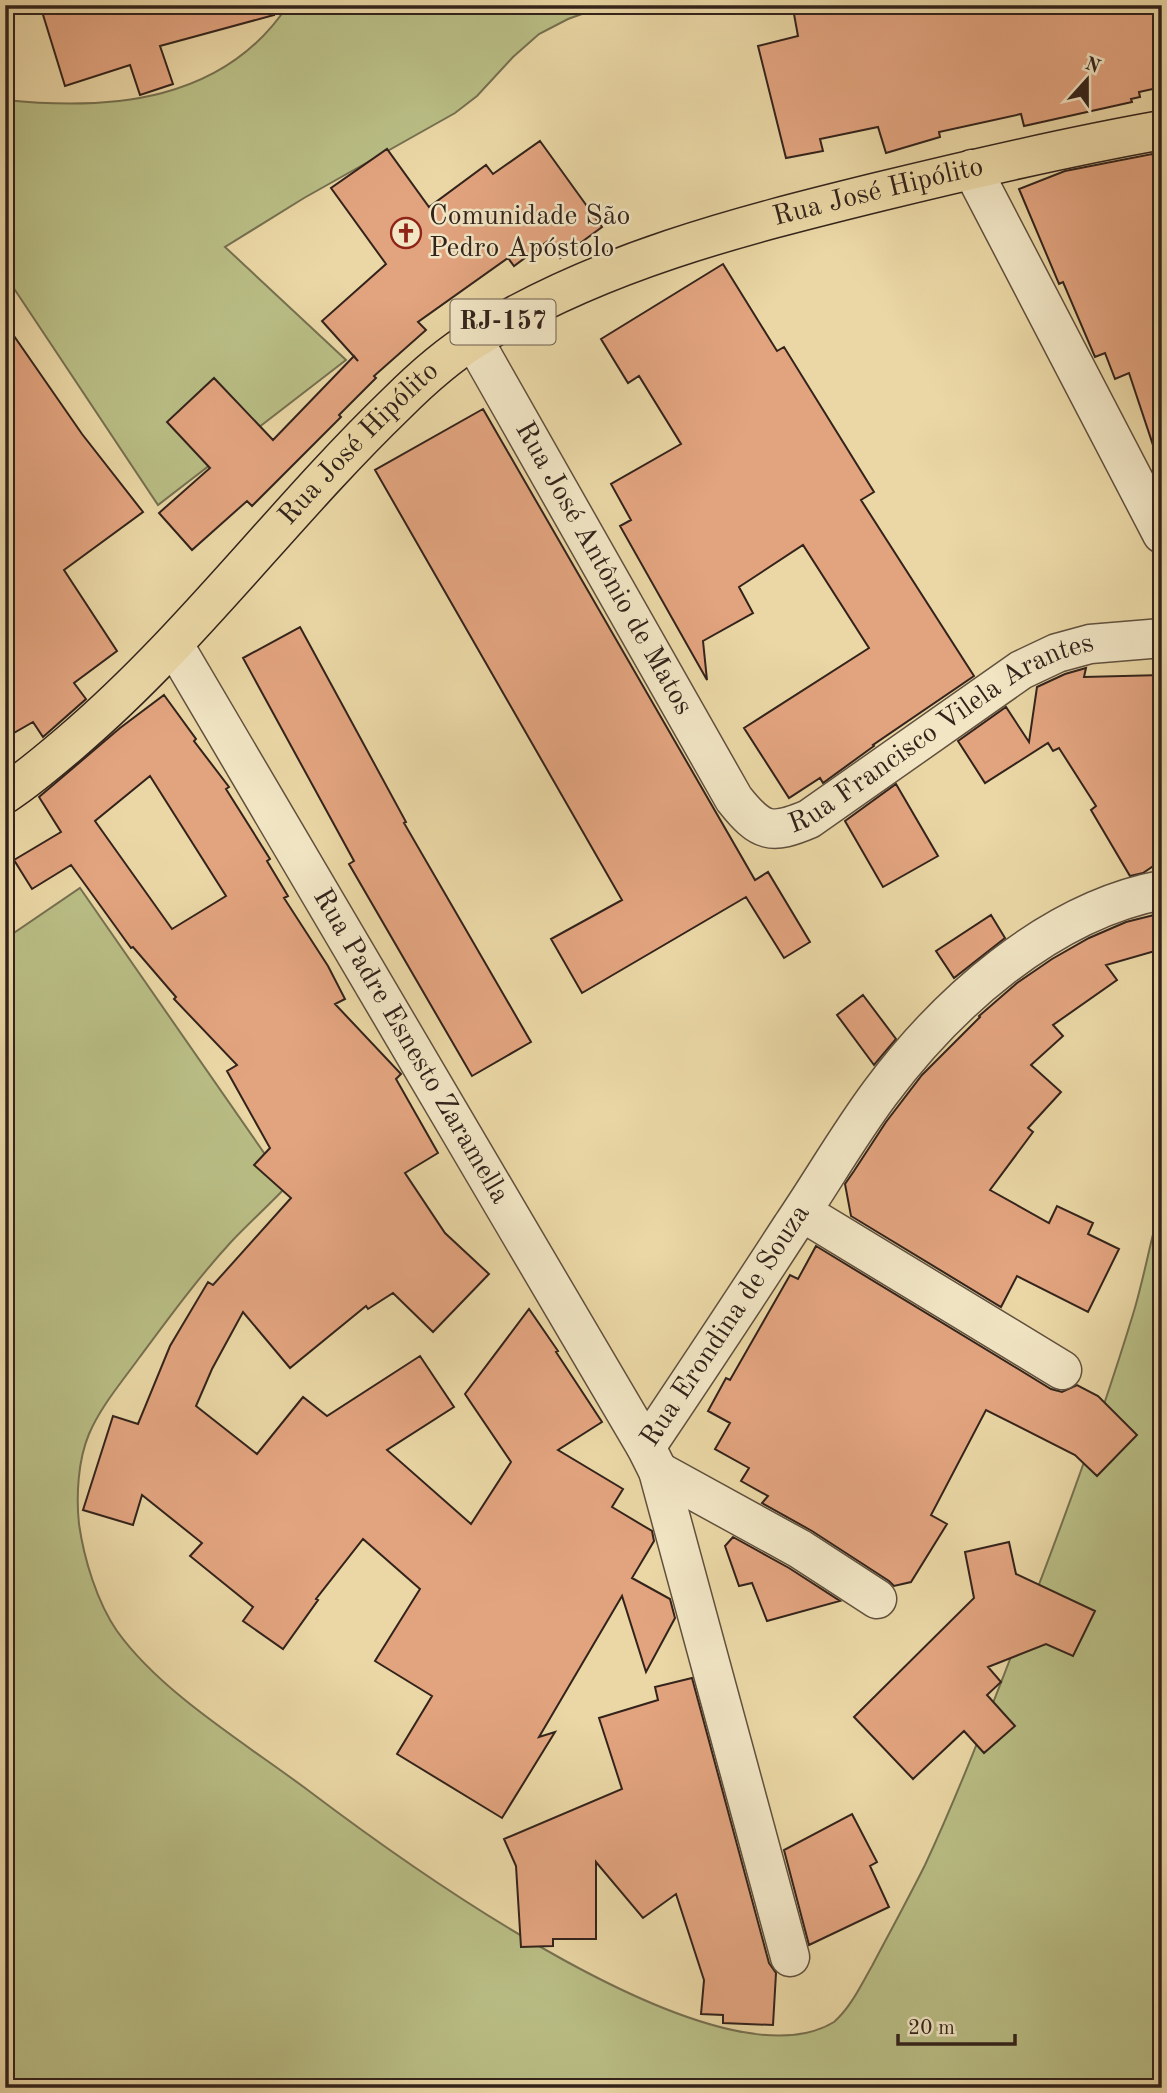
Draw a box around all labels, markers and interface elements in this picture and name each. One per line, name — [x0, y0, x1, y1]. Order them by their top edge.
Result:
north arrow — [1052, 46, 1122, 116]
text: N — [1082, 55, 1103, 78]
street label: Rua José Hipólito — [770, 153, 986, 232]
place label: Comunidade São Pedro Apóstolo — [429, 203, 630, 263]
church icon: Comunidade São Pedro Apóstolo — [389, 216, 423, 250]
road number: RJ-157 — [450, 300, 556, 344]
street label: Rua José Hipólito — [274, 357, 444, 531]
street label: Rua José Antônio de Matos — [509, 417, 697, 720]
street label: Rua Francisco Vilela Arantes — [785, 630, 1097, 839]
street label: Rua Padre Esnesto Zaramella — [307, 884, 514, 1209]
street label: Rua Erondina de Souza — [636, 1200, 816, 1452]
scale bar — [898, 2002, 1015, 2046]
text: 20 m — [908, 2018, 955, 2039]

